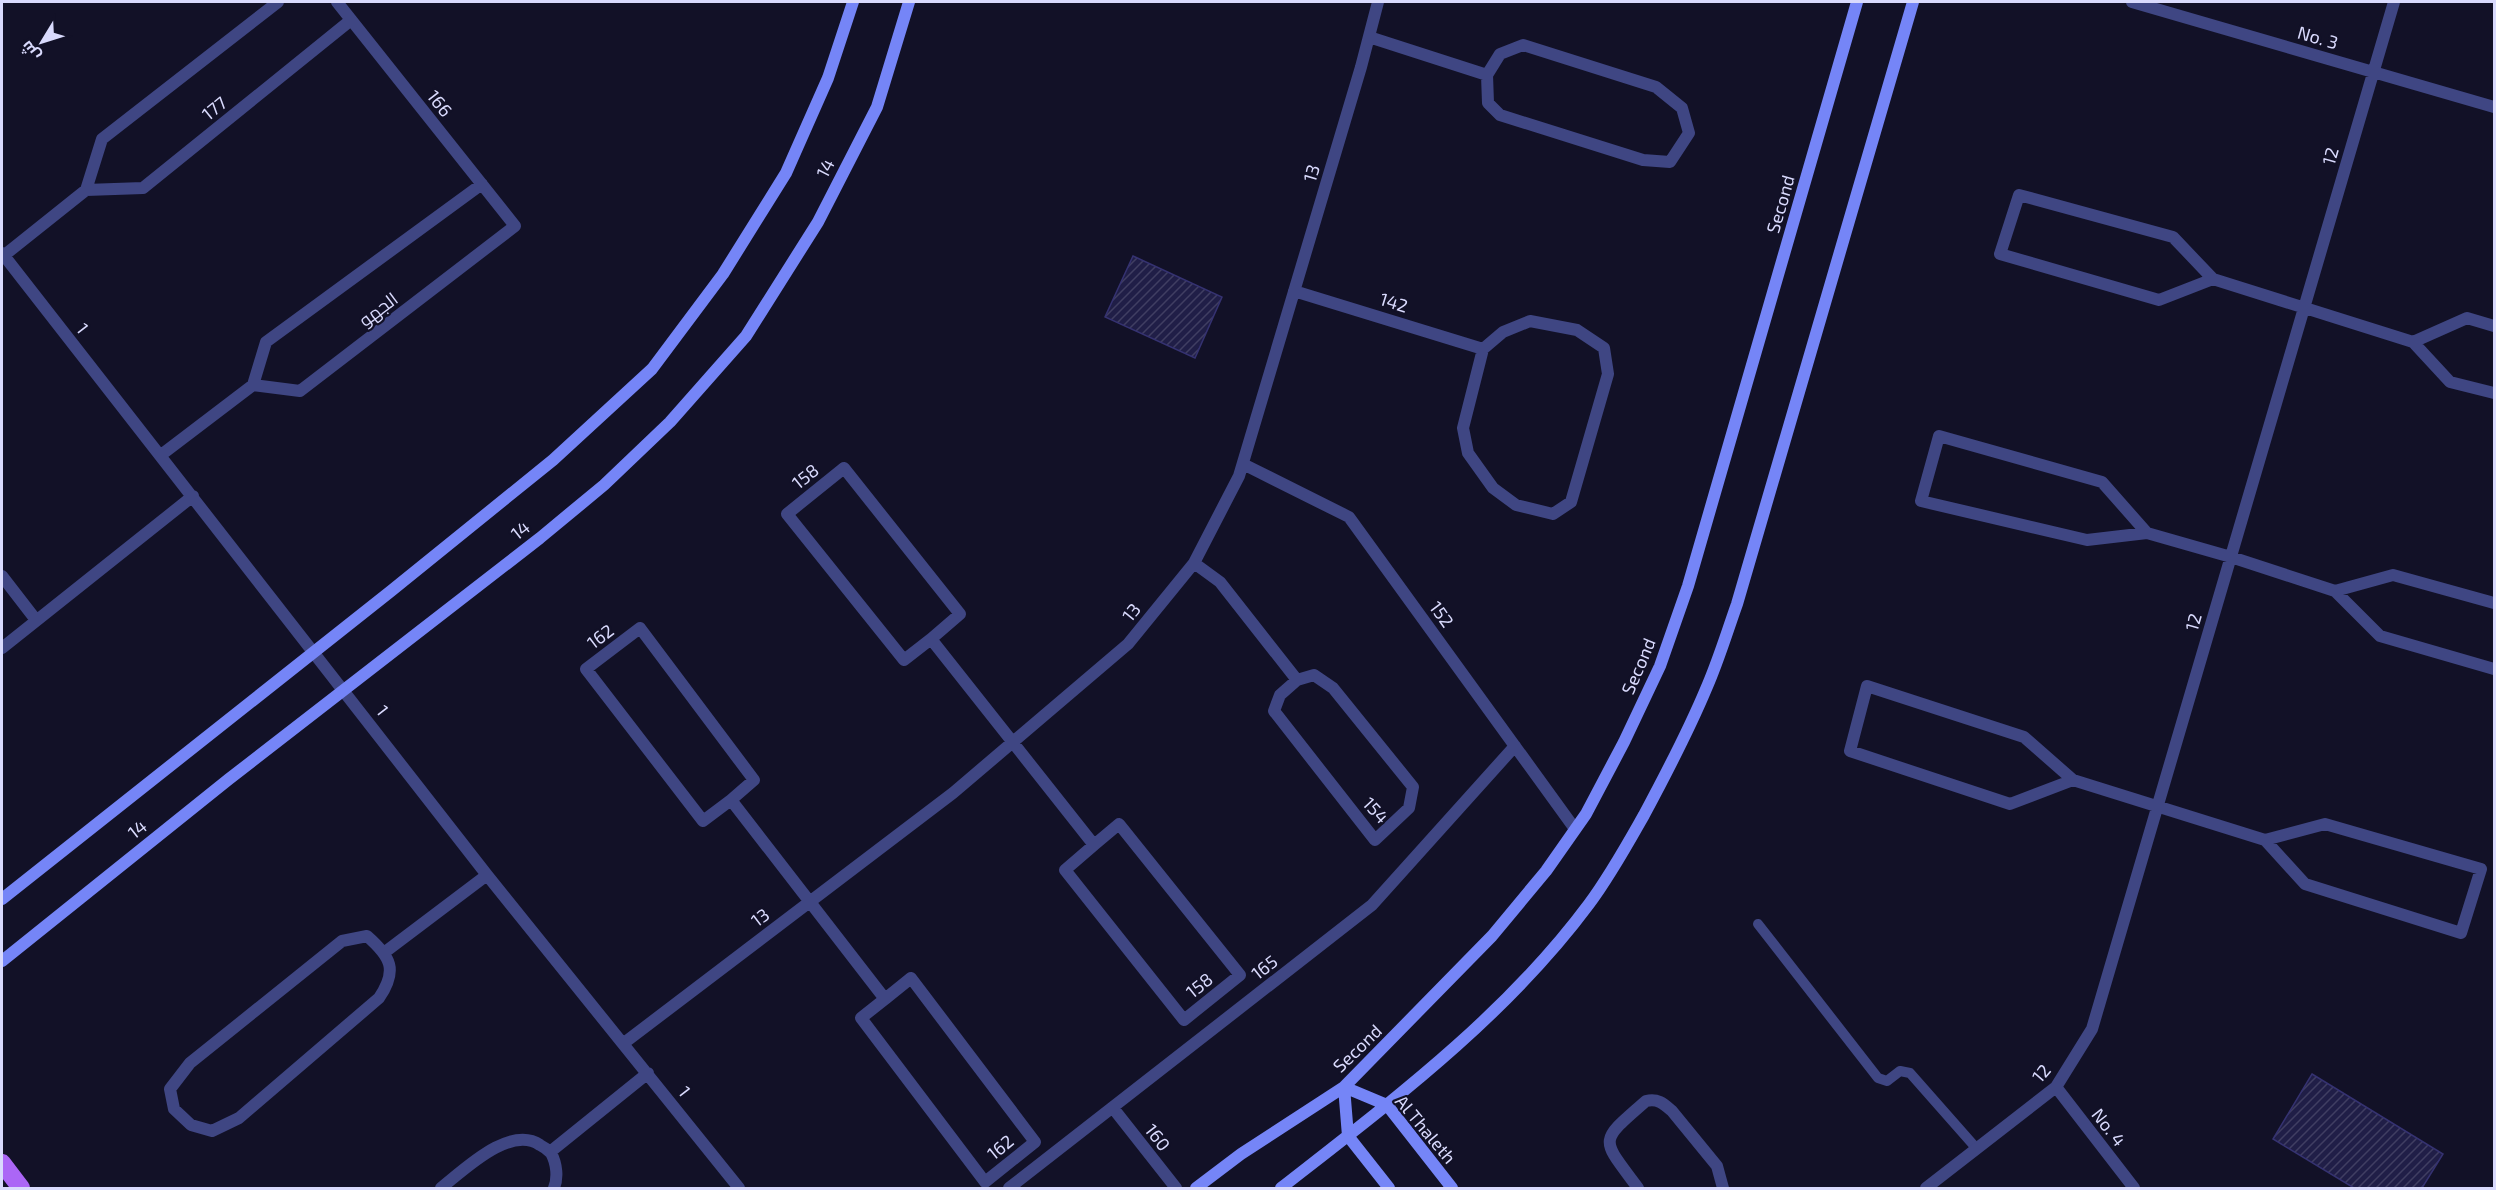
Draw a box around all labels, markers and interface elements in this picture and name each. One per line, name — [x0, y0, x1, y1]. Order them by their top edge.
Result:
north arrow — [12, 12, 72, 72]
street label: No. 3 — [2295, 21, 2341, 53]
text: ش — [16, 37, 44, 65]
street label: 166 — [423, 85, 457, 121]
street label: 177 — [197, 91, 231, 125]
street label: 12 — [2317, 145, 2343, 167]
street label: 14 — [811, 155, 839, 181]
street label: 13 — [1298, 162, 1324, 184]
street label: Second — [1761, 172, 1799, 236]
street label: الجهو — [354, 287, 402, 332]
street label: 142 — [1377, 287, 1411, 317]
street label: 1 — [72, 318, 94, 338]
street label: 158 — [787, 459, 823, 493]
street label: 14 — [506, 516, 534, 544]
street label: 152 — [1425, 597, 1459, 631]
street label: 13 — [1117, 598, 1145, 626]
street label: 12 — [2180, 611, 2206, 633]
street label: 162 — [582, 619, 618, 653]
street label: Second — [1616, 634, 1660, 698]
street label: 1 — [372, 700, 394, 720]
street label: 154 — [1358, 792, 1394, 828]
street label: 14 — [123, 815, 151, 843]
street label: 13 — [747, 903, 773, 931]
street label: 165 — [1247, 950, 1281, 984]
street label: 158 — [1181, 968, 1217, 1002]
street label: Second — [1328, 1019, 1386, 1077]
street label: 12 — [2027, 1059, 2055, 1087]
street label: 1 — [674, 1081, 696, 1101]
street label: Al Thaleth — [1391, 1090, 1461, 1168]
street label: No. 4 — [2087, 1104, 2131, 1150]
street label: 160 — [1141, 1119, 1175, 1155]
street label: 162 — [982, 1130, 1018, 1164]

